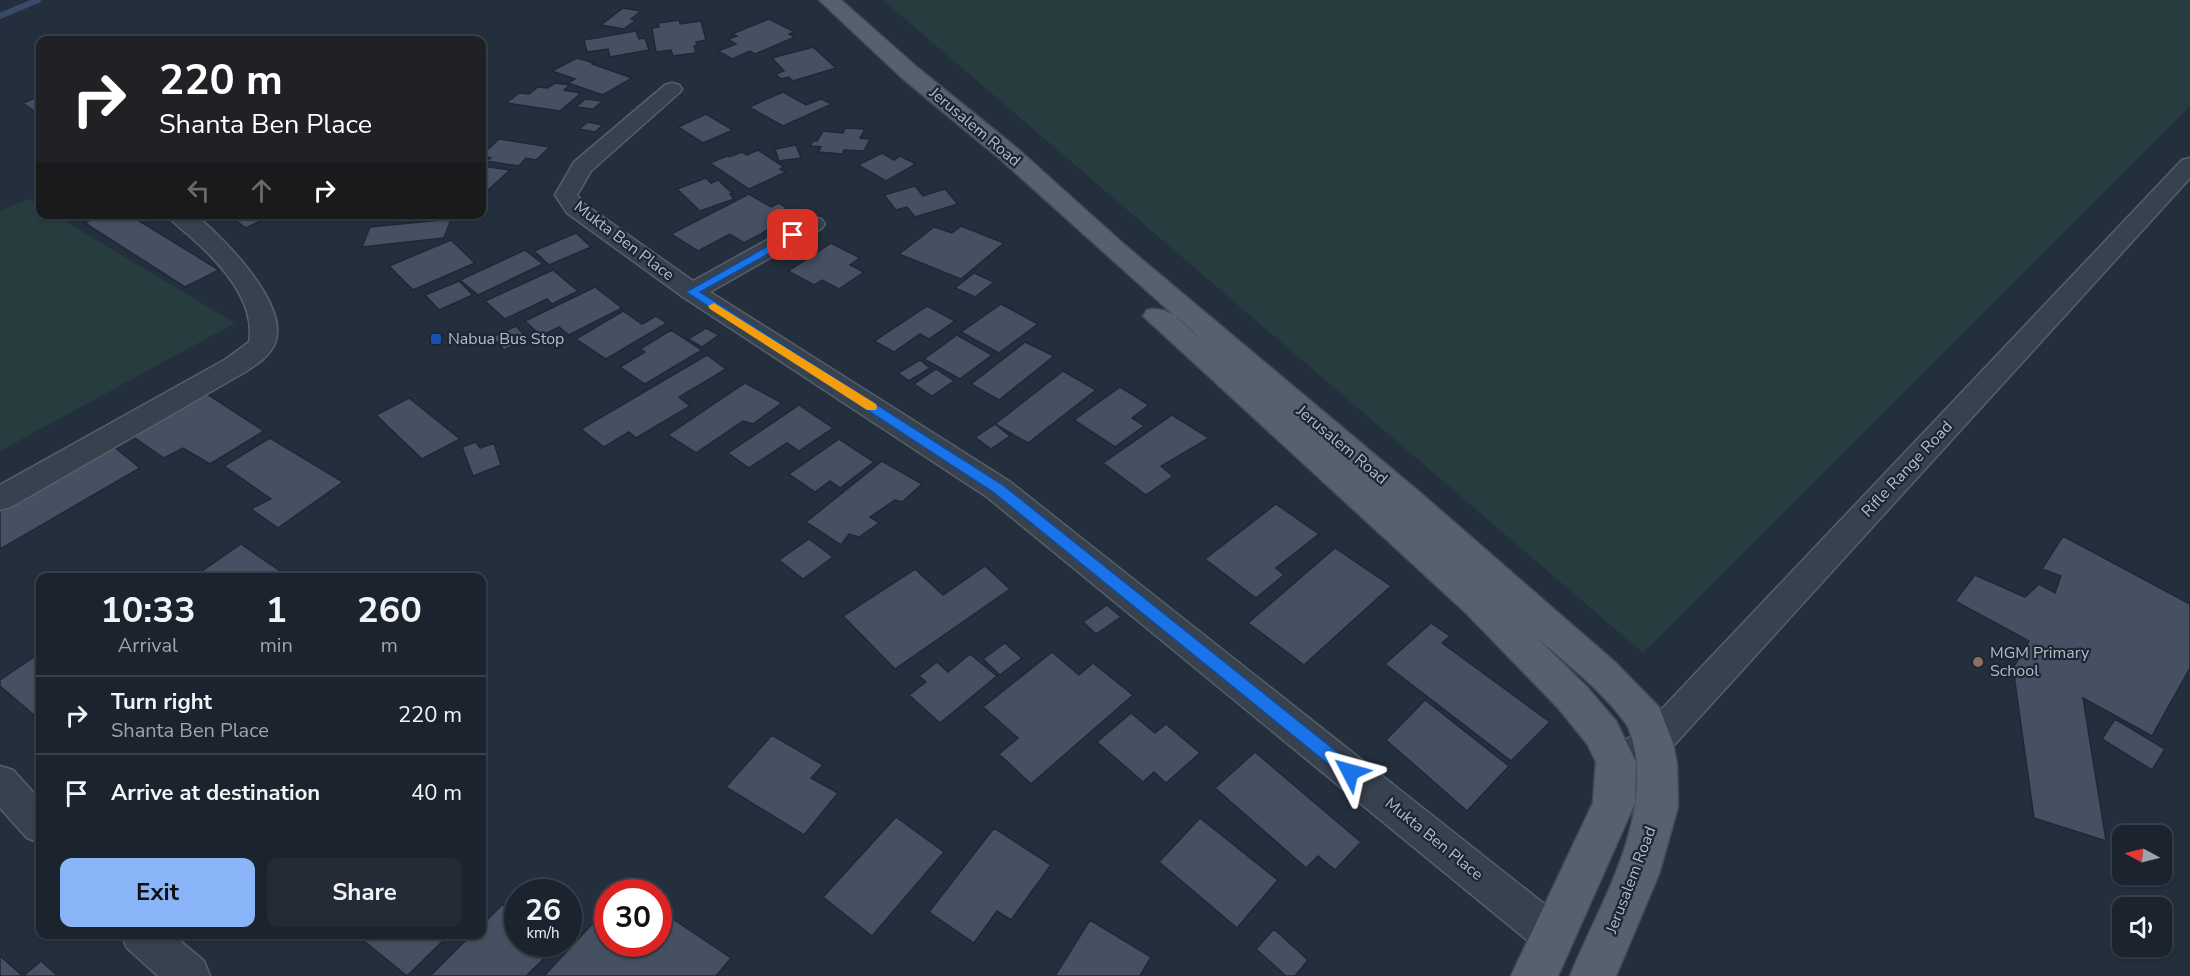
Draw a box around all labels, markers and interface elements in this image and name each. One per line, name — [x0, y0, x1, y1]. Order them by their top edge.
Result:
text: 220 m — [159, 52, 283, 109]
icon: right — [60, 60, 138, 138]
street label: Jerusalem Road — [924, 82, 1025, 172]
text: Shanta Ben Place — [159, 106, 372, 143]
icon: left — [182, 174, 215, 207]
icon: ahead — [245, 174, 278, 207]
icon: right — [308, 174, 341, 207]
street label: Mukta Ben Place — [569, 196, 679, 286]
pin — [767, 209, 818, 260]
icon: arrive — [776, 218, 809, 251]
place label: Nabua Bus Stop — [448, 328, 564, 350]
marker: Nabua Bus Stop — [429, 332, 443, 346]
street label: Jerusalem Road — [1291, 400, 1392, 490]
street label: Rifle Range Road — [1857, 416, 1957, 522]
text: 10:33 — [100, 586, 196, 635]
text: 1 — [265, 586, 287, 635]
text: 260 — [357, 586, 422, 635]
text: Arrival — [118, 632, 178, 659]
text: min — [260, 632, 293, 659]
text: m — [381, 632, 398, 659]
place label: MGM Primary School — [1990, 642, 2090, 682]
marker: MGM Primary School — [1971, 655, 1985, 669]
text: Turn right — [111, 687, 212, 717]
icon: right — [60, 699, 93, 732]
text: 220 m — [398, 700, 462, 730]
text: Shanta Ben Place — [111, 717, 269, 744]
position arrow — [1318, 740, 1382, 804]
icon: arrive — [60, 777, 93, 810]
text: Arrive at destination — [111, 778, 320, 808]
text: 40 m — [411, 778, 462, 808]
street label: Mukta Ben Place — [1380, 793, 1488, 885]
street label: Jerusalem Road — [1600, 823, 1661, 938]
north arrow — [2112, 825, 2172, 885]
map controls — [2112, 825, 2172, 957]
button: Exit — [60, 858, 255, 927]
button: Share — [267, 858, 462, 927]
speed limit sign: 30 — [594, 879, 672, 957]
text: 26 — [525, 890, 561, 931]
button: sound — [2112, 897, 2172, 957]
text: km/h — [526, 923, 560, 943]

